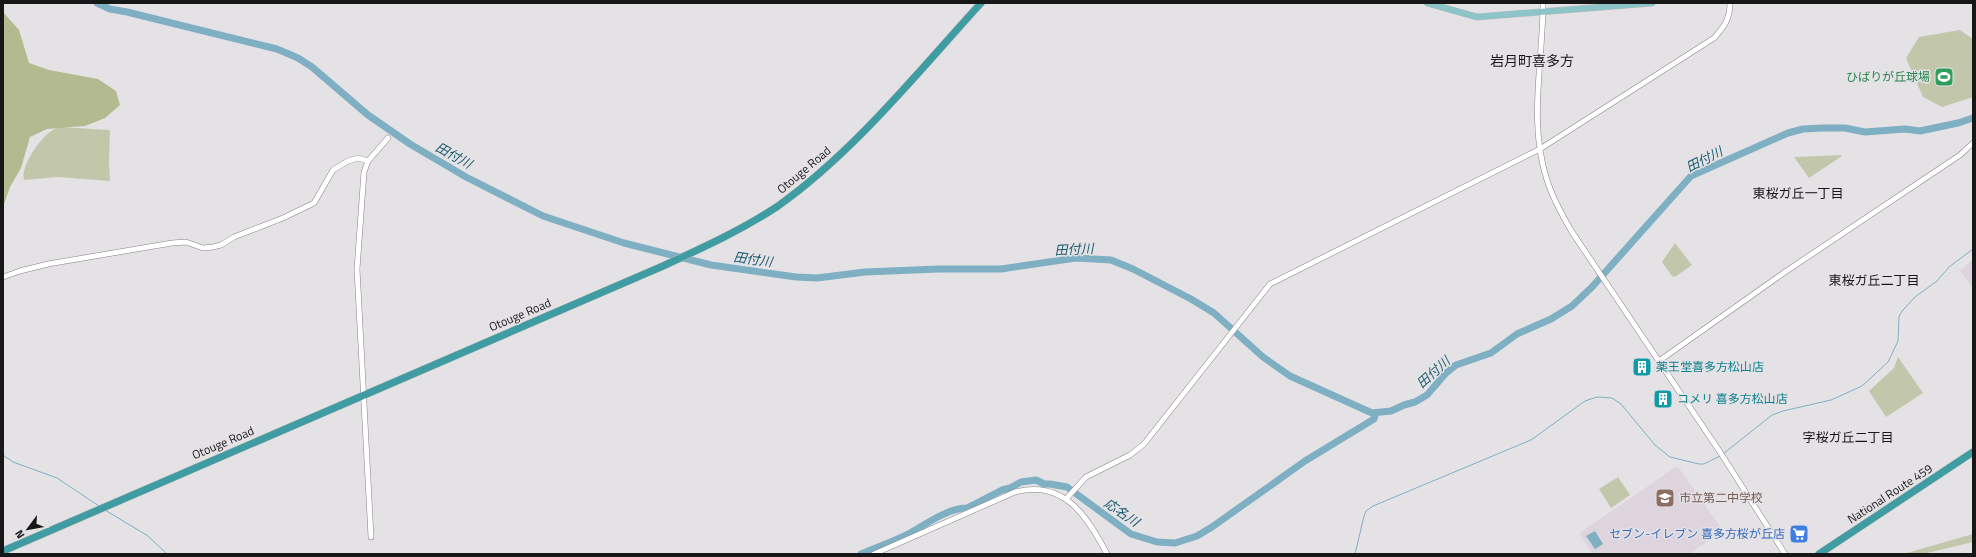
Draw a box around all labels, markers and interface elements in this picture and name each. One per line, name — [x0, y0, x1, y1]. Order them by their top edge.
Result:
district label: 岩月町喜多方 — [1490, 50, 1574, 71]
sports icon: ひばりが丘球場 — [1933, 66, 1955, 88]
place label: ひばりが丘球場 — [1846, 67, 1930, 86]
water label: 田付川 — [432, 137, 478, 174]
water label: 田付川 — [1682, 140, 1728, 177]
street label: Otouge Road — [772, 141, 835, 198]
district label: 東桜ガ丘一丁目 — [1752, 183, 1844, 203]
water label: 田付川 — [1054, 238, 1096, 260]
water label: 田付川 — [732, 246, 776, 272]
district label: 東桜ガ丘二丁目 — [1828, 270, 1920, 290]
street label: Otouge Road — [486, 293, 554, 336]
water label: 田付川 — [1412, 350, 1456, 392]
building icon: 薬王堂喜多方松山店 — [1631, 356, 1653, 378]
place label: 薬王堂喜多方松山店 — [1656, 357, 1764, 376]
building icon: コメリ 喜多方松山店 — [1652, 388, 1674, 410]
place label: コメリ 喜多方松山店 — [1677, 389, 1788, 408]
street label: Otouge Road — [189, 421, 257, 464]
district label: 字桜ガ丘二丁目 — [1802, 427, 1894, 447]
street label: National Route 459 — [1843, 459, 1936, 528]
school or university icon: 市立第二中学校 — [1654, 487, 1676, 509]
place label: 市立第二中学校 — [1679, 488, 1763, 507]
water label: 応名川 — [1100, 493, 1145, 532]
north arrow — [8, 509, 48, 549]
supermarket icon: セブン-イレブン 喜多方桜が丘店 — [1788, 523, 1810, 545]
place label: セブン-イレブン 喜多方桜が丘店 — [1609, 524, 1785, 543]
text: N — [11, 527, 28, 542]

